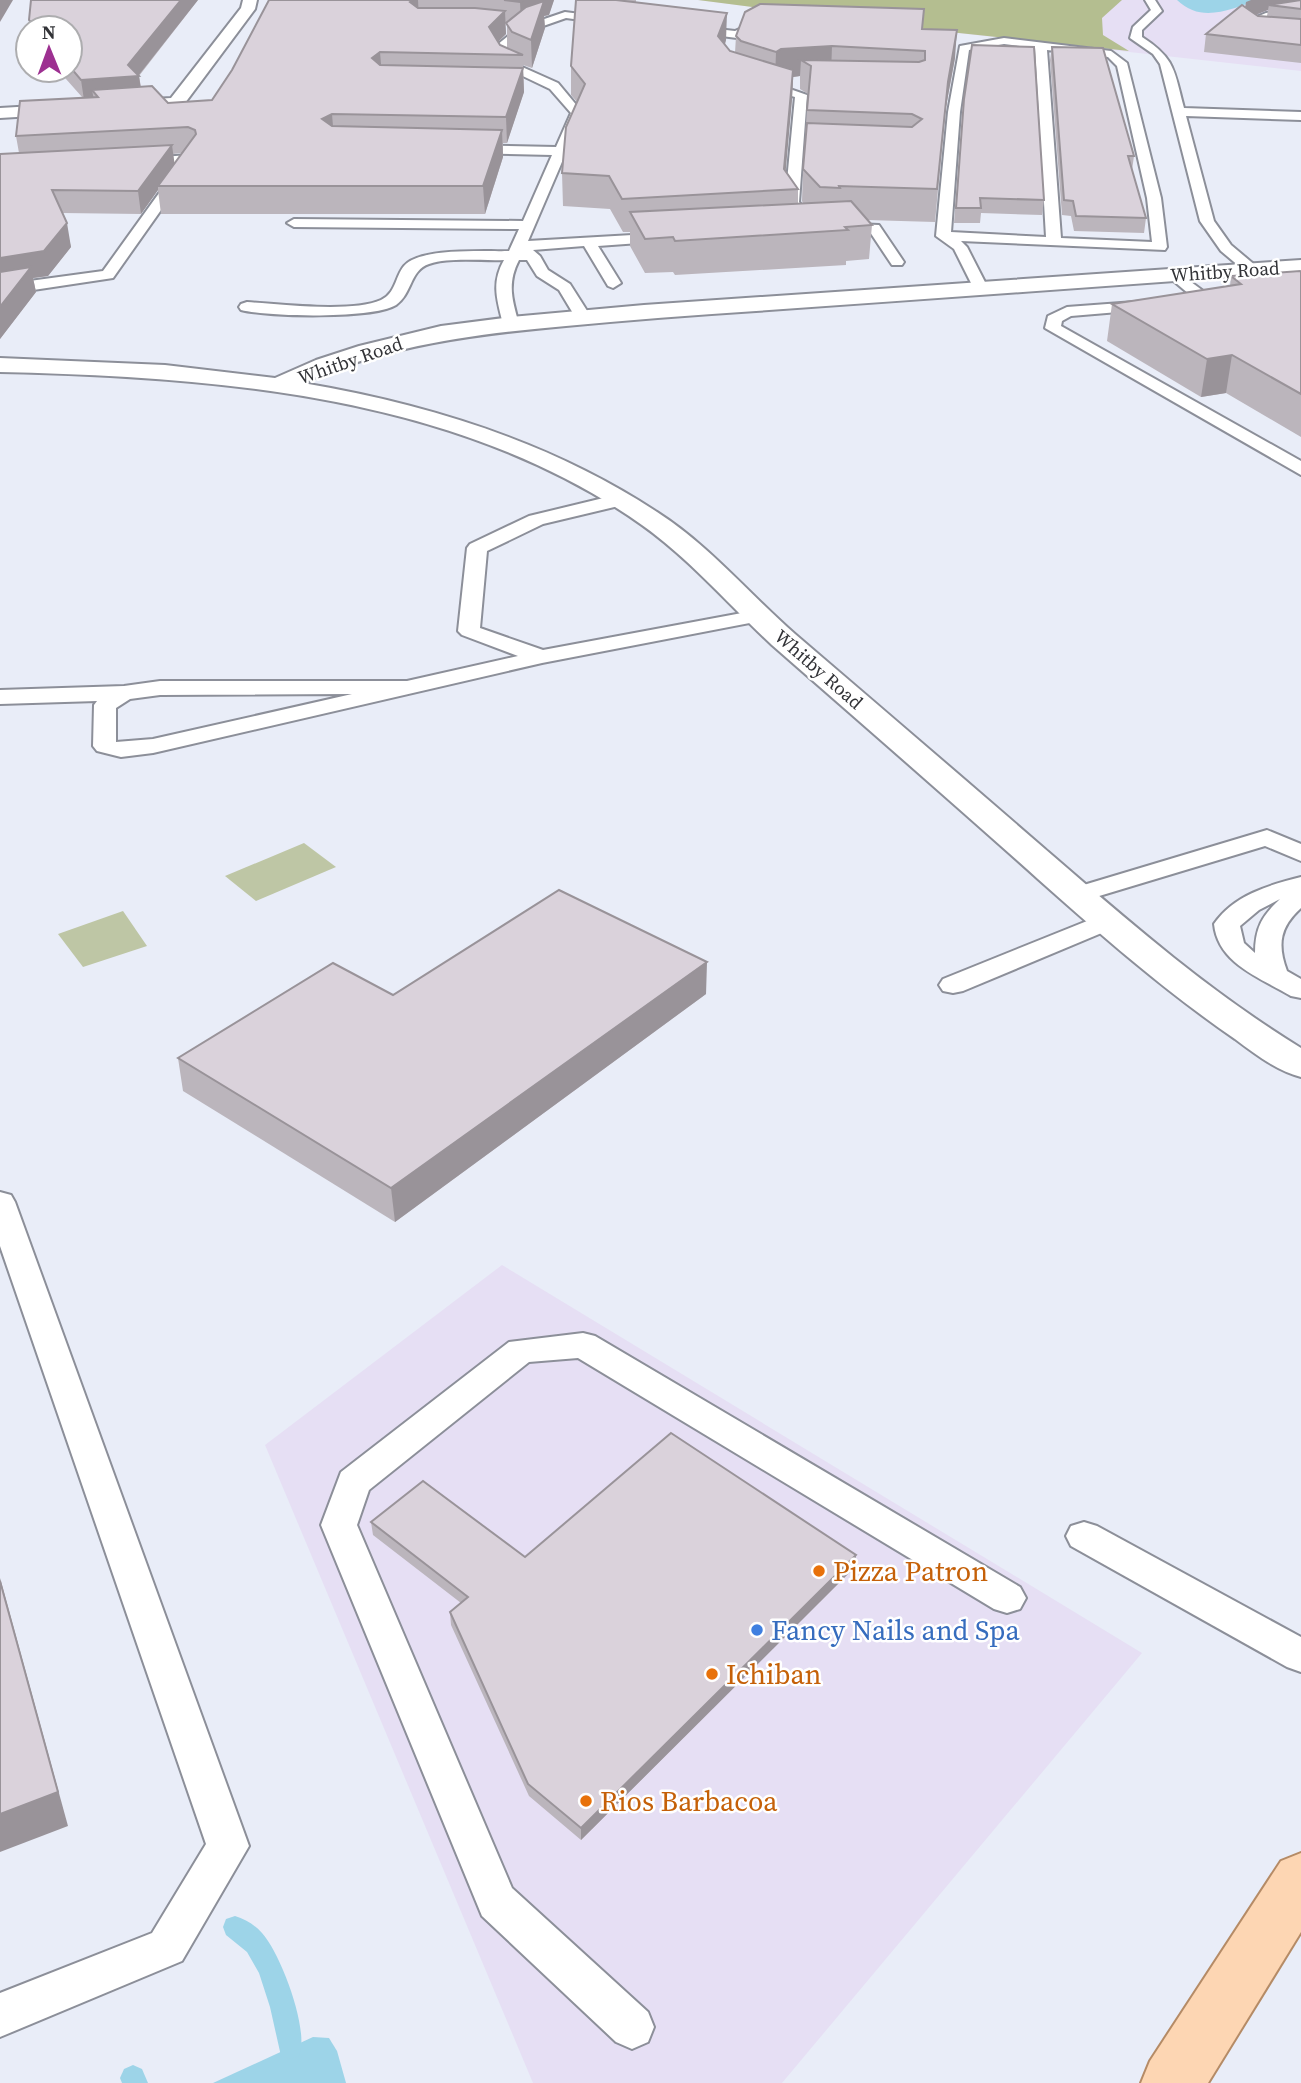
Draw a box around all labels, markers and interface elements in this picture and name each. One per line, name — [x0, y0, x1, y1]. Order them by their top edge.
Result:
north arrow — [14, 14, 84, 84]
text: N — [42, 19, 56, 45]
street label: Whitby Road — [1169, 254, 1281, 288]
street label: Whitby Road — [294, 330, 406, 390]
street label: Whitby Road — [769, 623, 869, 715]
place label: Pizza Patron — [833, 1552, 988, 1590]
marker: Pizza Patron — [811, 1563, 827, 1579]
place label: Fancy Nails and Spa — [771, 1611, 1020, 1649]
marker: Fancy Nails and Spa — [749, 1622, 765, 1638]
place label: Ichiban — [726, 1655, 822, 1693]
marker: Ichiban — [704, 1666, 720, 1682]
place label: Rios Barbacoa — [600, 1782, 778, 1820]
marker: Rios Barbacoa — [578, 1793, 594, 1809]

